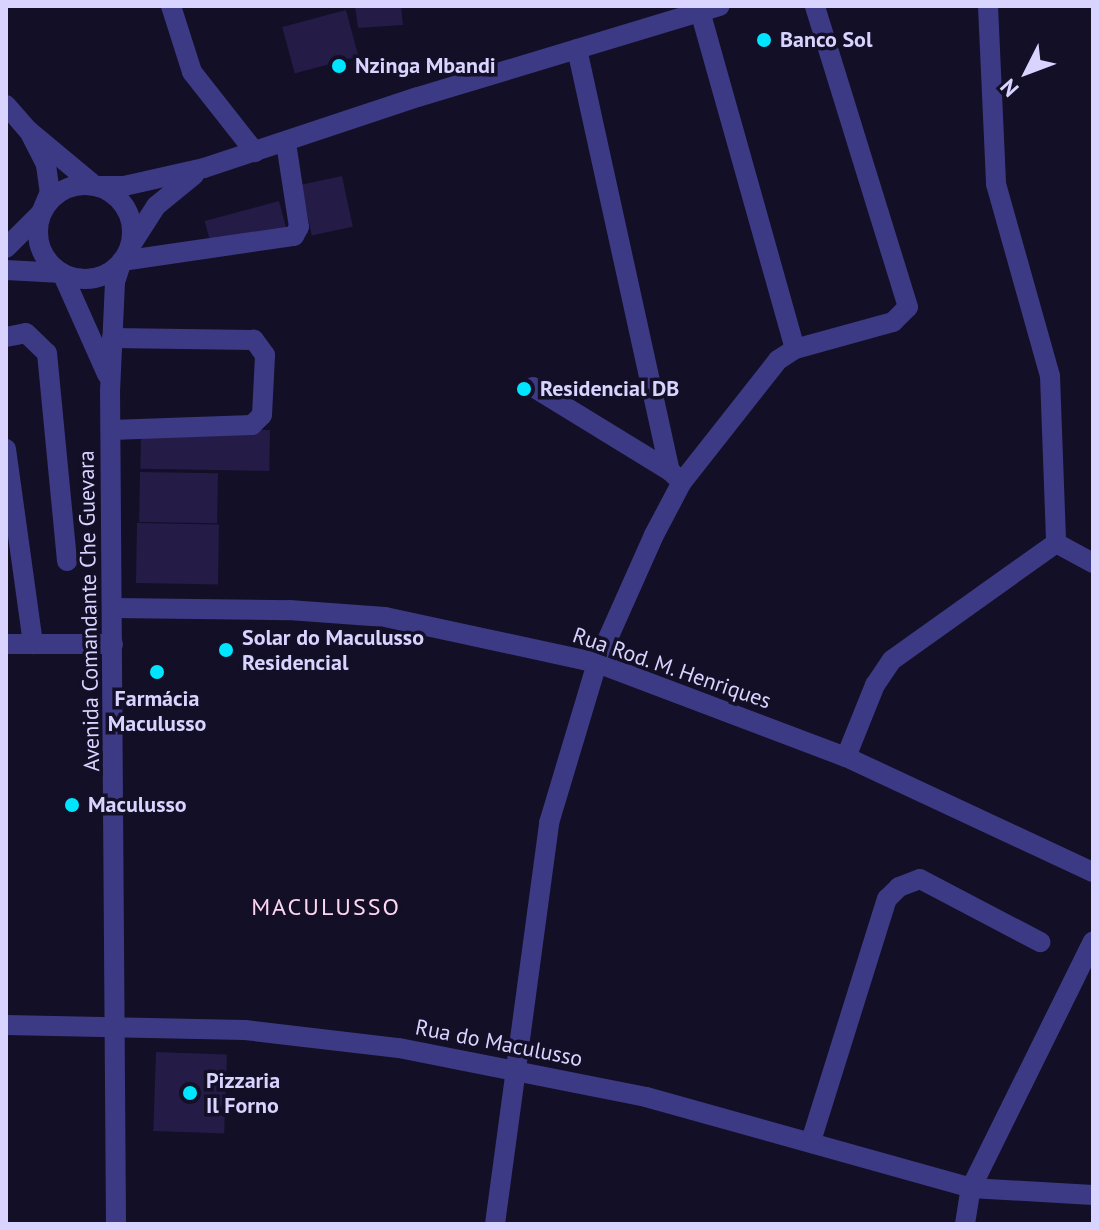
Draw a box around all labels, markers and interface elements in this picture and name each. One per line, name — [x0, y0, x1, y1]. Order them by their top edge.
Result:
place label: Banco Sol — [780, 27, 872, 53]
marker: Banco Sol — [755, 31, 773, 49]
north arrow — [987, 32, 1067, 112]
place label: Nzinga Mbandi — [355, 53, 496, 79]
marker: Nzinga Mbandi — [330, 57, 348, 75]
text: N — [994, 73, 1024, 103]
place label: Residencial DB — [540, 376, 679, 402]
marker: Residencial DB — [515, 380, 533, 398]
street label: Avenida Comandante Che Guevara — [73, 450, 105, 772]
street label: Rua Rod. M. Henriques — [568, 621, 776, 715]
place label: Solar do Maculusso Residencial — [242, 624, 424, 676]
marker: Solar do Maculusso Residencial — [217, 641, 235, 659]
marker: Farmácia Maculusso — [148, 663, 166, 681]
place label: Farmácia Maculusso — [108, 685, 206, 736]
place label: Maculusso — [88, 792, 187, 818]
marker: Maculusso — [63, 796, 81, 814]
district label: MACULUSSO — [251, 893, 401, 921]
street label: Rua do Maculusso — [413, 1014, 585, 1072]
place label: Pizzaria Il Forno — [206, 1067, 280, 1118]
marker: Pizzaria Il Forno — [181, 1084, 199, 1102]

